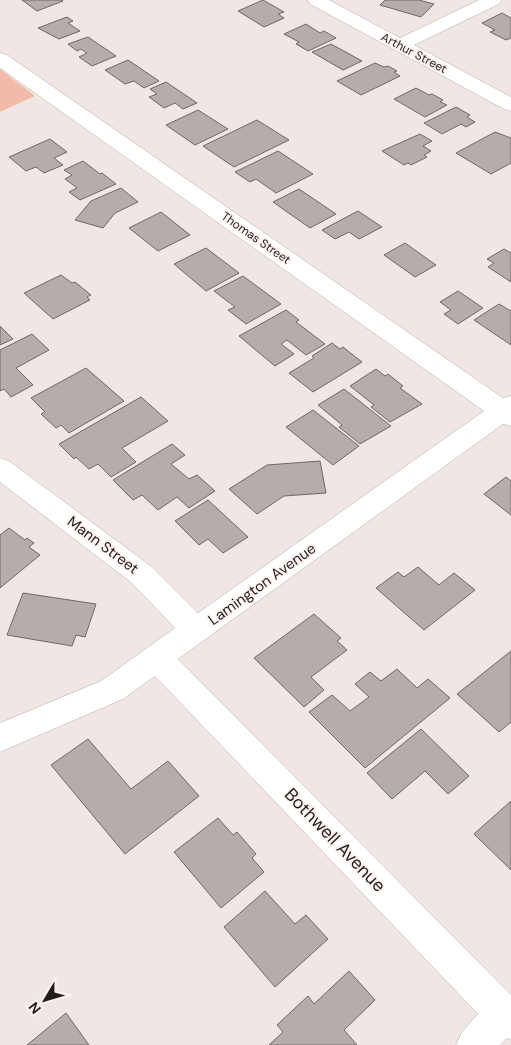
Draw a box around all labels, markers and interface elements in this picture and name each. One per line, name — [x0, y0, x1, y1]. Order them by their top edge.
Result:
street label: Arthur Street — [378, 29, 450, 77]
street label: Thomas Street — [218, 208, 294, 268]
street label: Mann Street — [63, 512, 143, 578]
street label: Lamington Avenue — [204, 538, 320, 630]
street label: Bothwell Avenue — [279, 783, 391, 897]
north arrow — [20, 975, 70, 1025]
text: N — [25, 998, 45, 1018]

